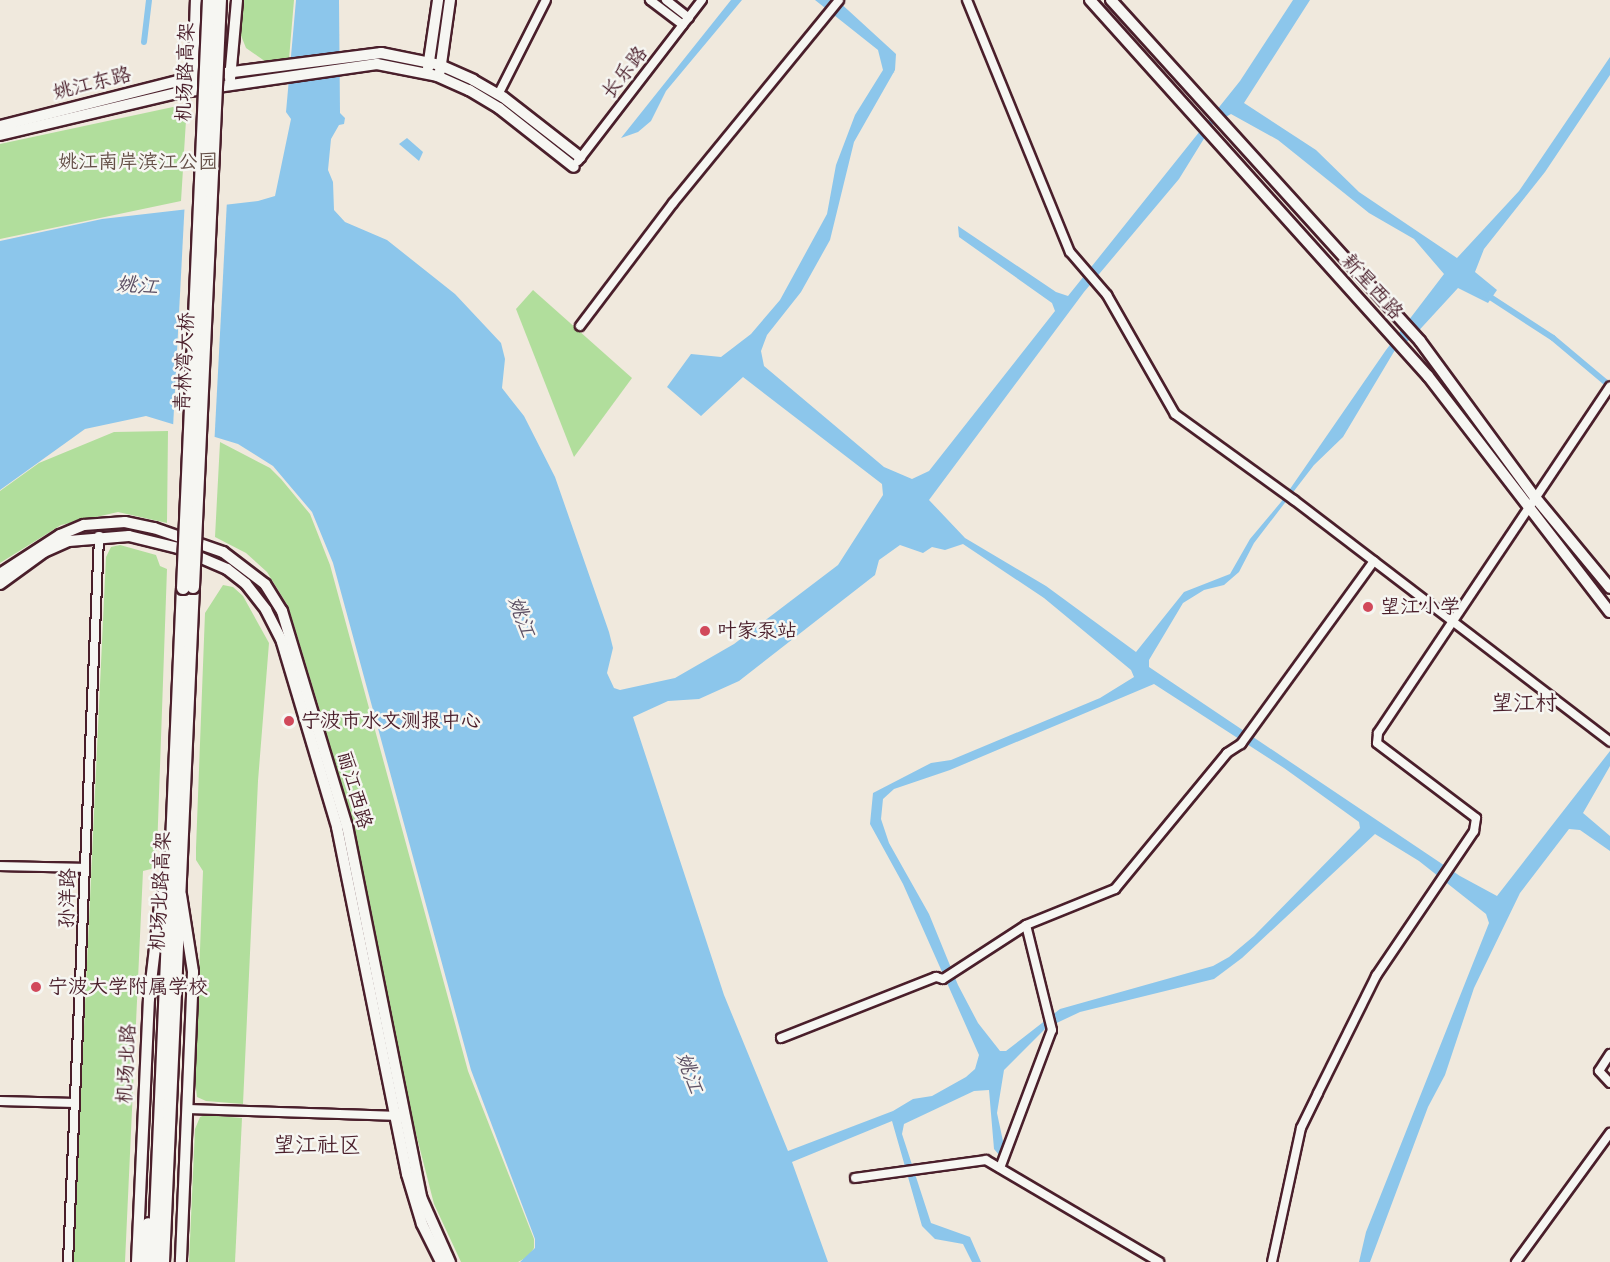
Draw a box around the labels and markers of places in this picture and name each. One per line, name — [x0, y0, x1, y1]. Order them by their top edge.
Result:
place label: 望江小学 — [1380, 595, 1460, 619]
marker: 望江小学 — [1361, 600, 1375, 614]
place label: 叶家泵站 — [717, 619, 797, 643]
marker: 叶家泵站 — [698, 624, 712, 638]
place label: 宁波市水文测报中心 — [301, 709, 481, 733]
marker: 宁波市水文测报中心 — [282, 714, 296, 728]
place label: 宁波大学附属学校 — [48, 975, 208, 999]
marker: 宁波大学附属学校 — [29, 980, 43, 994]

